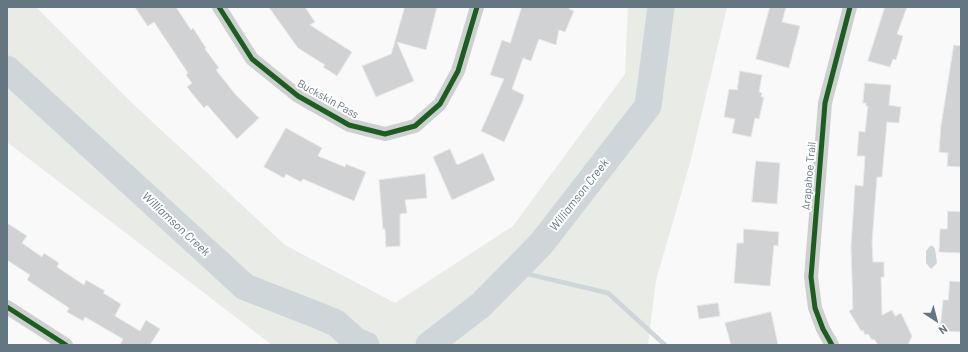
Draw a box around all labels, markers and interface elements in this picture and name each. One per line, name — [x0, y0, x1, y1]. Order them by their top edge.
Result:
street label: Buckskin Pass — [295, 77, 361, 121]
street label: Arapahoe Trail — [799, 141, 819, 211]
water label: Williamson Creek — [546, 156, 612, 234]
water label: Williamson Creek — [139, 189, 213, 259]
north arrow — [916, 300, 956, 340]
text: N — [937, 323, 950, 338]

